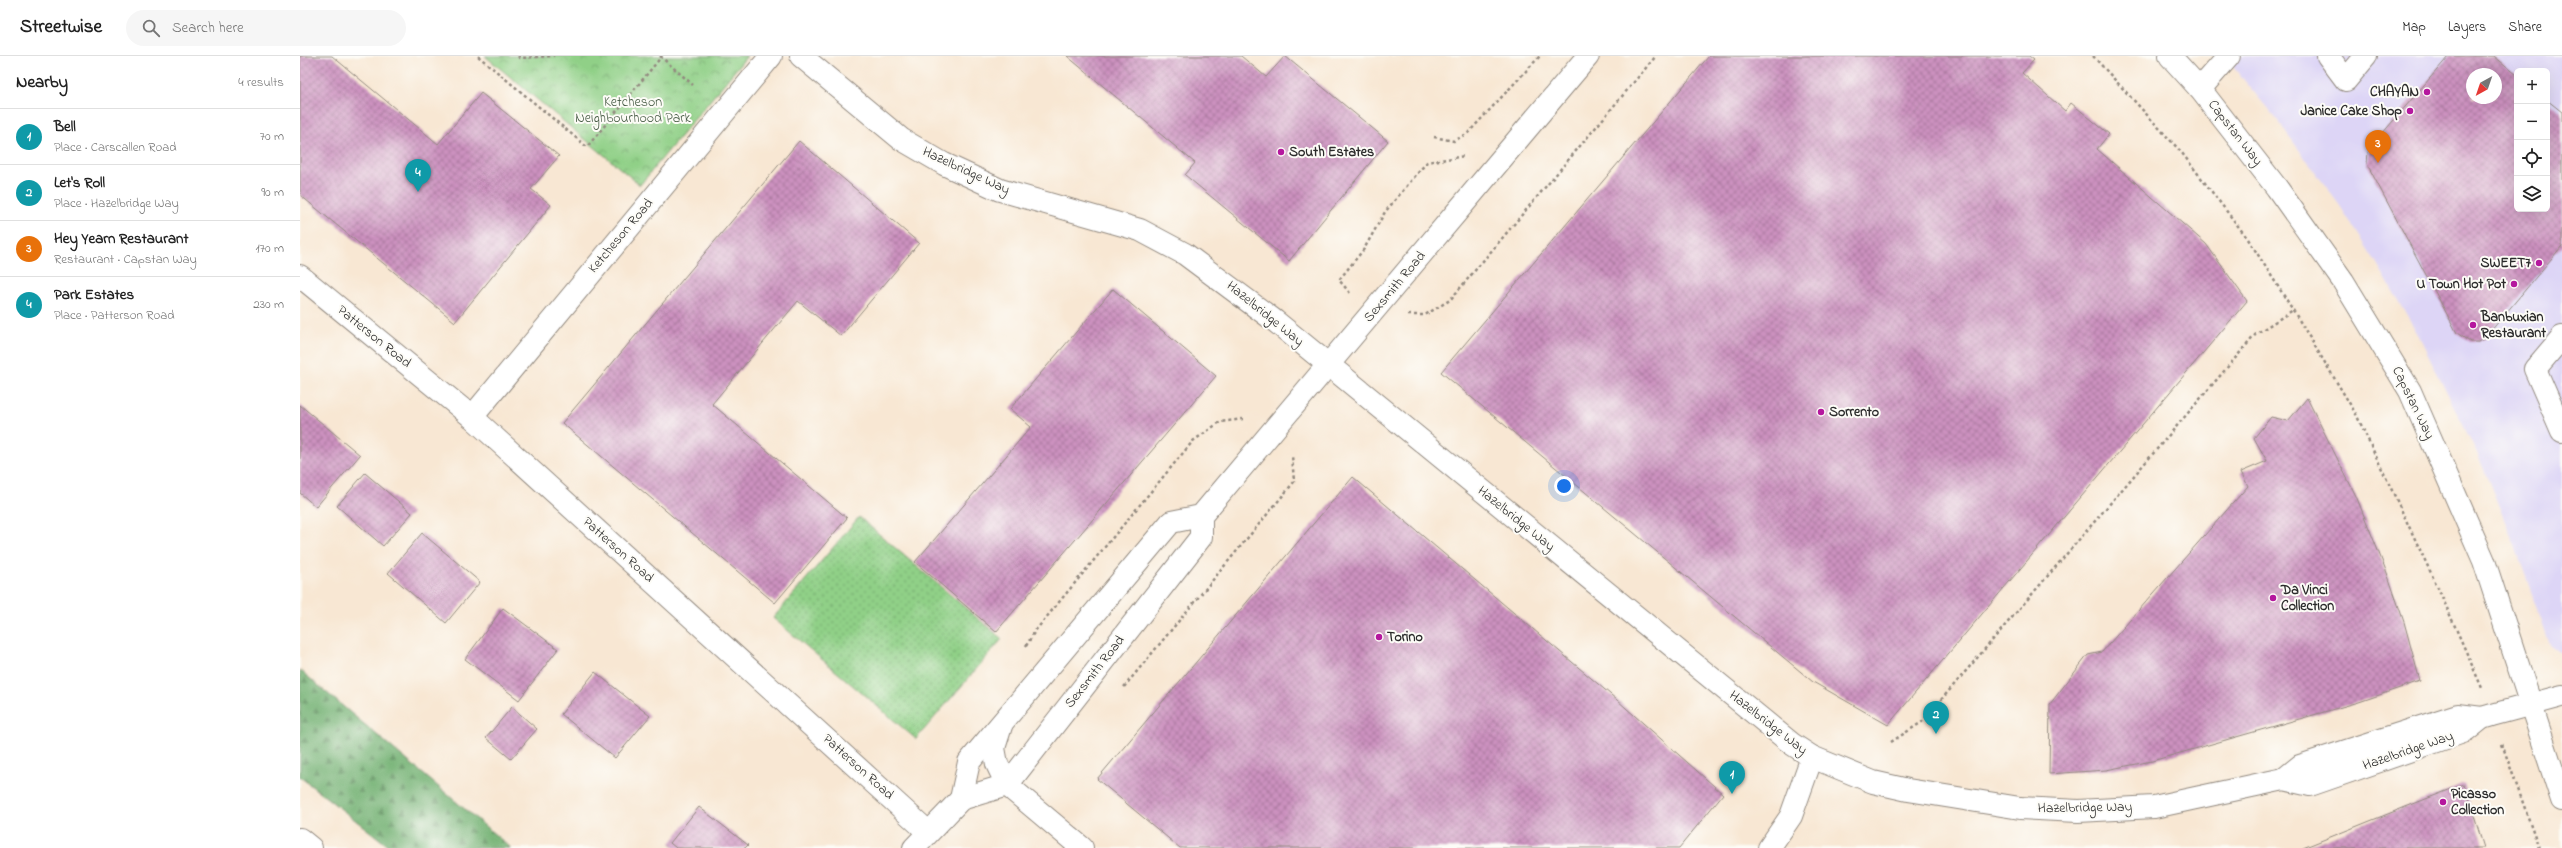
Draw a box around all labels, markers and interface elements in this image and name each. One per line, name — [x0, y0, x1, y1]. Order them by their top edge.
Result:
search box — [126, 10, 406, 46]
text: Streetwise — [20, 14, 102, 41]
icon: search — [140, 17, 162, 39]
text: Search here — [172, 17, 244, 39]
text: Map — [2402, 17, 2426, 38]
text: Layers — [2448, 17, 2486, 38]
text: Share — [2508, 17, 2542, 38]
north arrow — [2466, 68, 2502, 104]
map controls — [2514, 68, 2550, 212]
button: + — [2514, 68, 2550, 104]
text: Nearby — [16, 70, 68, 95]
text: 4 results — [238, 73, 284, 92]
place label: CHAYAN — [2370, 82, 2419, 103]
marker: CHAYAN — [2422, 87, 2432, 97]
park label: Ketcheson Neighbourhood Park — [575, 92, 692, 130]
street label: Capstan Way — [2202, 95, 2268, 171]
place label: Janice Cake Shop — [2301, 101, 2402, 122]
button: − — [2514, 104, 2550, 140]
marker: Janice Cake Shop — [2405, 106, 2415, 116]
text: Bell — [54, 116, 76, 138]
text: 1 — [27, 127, 31, 146]
text: 70 m — [260, 127, 284, 146]
pin: 3 — [2365, 130, 2391, 163]
text: Place · Carscallen Road — [54, 138, 177, 157]
button: locate — [2514, 140, 2550, 176]
street label: Hazelbridge Way — [918, 141, 1013, 201]
place label: South Estates — [1289, 142, 1374, 163]
marker: South Estates — [1276, 147, 1286, 157]
pin: 4 — [405, 159, 431, 192]
text: Let's Roll — [54, 172, 105, 194]
button: layers — [2514, 176, 2550, 212]
text: 2 — [26, 183, 32, 202]
text: 90 m — [261, 183, 284, 202]
text: Place · Hazelbridge Way — [54, 194, 179, 213]
street label: Ketcheson Road — [583, 194, 659, 278]
text: Hey Yearn Restaurant — [54, 228, 189, 250]
text: 3 — [26, 239, 32, 258]
text: 170 m — [256, 239, 284, 258]
street label: Sexsmith Road — [1359, 247, 1431, 327]
text: Restaurant · Capstan Way — [54, 250, 197, 269]
place label: SWEET7 — [2480, 253, 2531, 274]
marker: SWEET7 — [2534, 258, 2544, 268]
place label: U Town Hot Pot — [2416, 274, 2506, 295]
street label: Hazelbridge Way — [1221, 276, 1309, 353]
marker: U Town Hot Pot — [2509, 279, 2519, 289]
text: Park Estates — [54, 284, 134, 306]
text: 4 — [26, 295, 32, 314]
text: 230 m — [253, 295, 284, 314]
street label: Patterson Road — [332, 300, 416, 374]
text: Place · Patterson Road — [54, 306, 174, 325]
place label: Banbuxian Restaurant — [2480, 307, 2546, 344]
marker: Banbuxian Restaurant — [2468, 320, 2478, 330]
street label: Capstan Way — [2385, 363, 2440, 444]
place label: Sorrento — [1829, 402, 1879, 423]
marker: Sorrento — [1816, 407, 1826, 417]
your location — [1554, 476, 1574, 496]
street label: Hazelbridge Way — [1472, 481, 1560, 558]
street label: Patterson Road — [577, 512, 659, 588]
place label: Da Vinci Collection — [2280, 580, 2334, 617]
marker: Da Vinci Collection — [2268, 593, 2278, 603]
place label: Torino — [1387, 627, 1423, 648]
street label: Sexsmith Road — [1060, 631, 1130, 713]
marker: Torino — [1374, 632, 1384, 642]
street label: Hazelbridge Way — [1724, 686, 1812, 761]
pin: 2 — [1923, 701, 1949, 734]
street label: Hazelbridge Way — [2360, 726, 2457, 777]
street label: Patterson Road — [817, 729, 899, 805]
pin: 1 — [1719, 761, 1745, 794]
place label: Picasso Collection — [2451, 784, 2504, 821]
street label: Hazelbridge Way — [2038, 797, 2133, 820]
marker: Picasso Collection — [2438, 797, 2448, 807]

